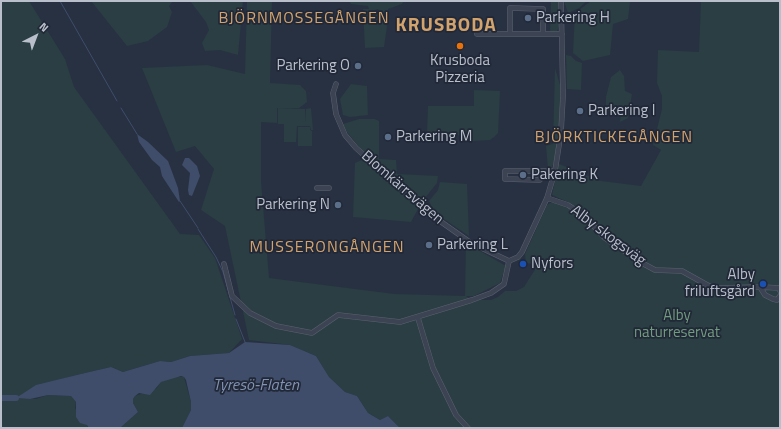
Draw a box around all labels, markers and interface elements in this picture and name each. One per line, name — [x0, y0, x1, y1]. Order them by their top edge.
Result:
district label: BJÖRNMOSSEGÅNGEN — [218, 9, 390, 29]
place label: Parkering H — [536, 9, 610, 27]
marker: Parkering H — [523, 13, 533, 23]
district label: KRUSBODA — [395, 15, 497, 37]
north arrow — [16, 16, 56, 56]
text: N — [36, 19, 52, 36]
marker: Krusboda Pizzeria — [455, 41, 465, 51]
place label: Krusboda Pizzeria — [430, 52, 490, 87]
place label: Parkering O — [276, 57, 350, 75]
marker: Parkering O — [353, 61, 363, 71]
place label: Parkering I — [588, 102, 655, 120]
marker: Parkering I — [575, 106, 585, 116]
place label: Parkering M — [396, 128, 472, 146]
district label: BJÖRKTICKEGÅNGEN — [535, 128, 693, 148]
marker: Parkering M — [383, 132, 393, 142]
street label: Blomkärrsvägen — [357, 147, 447, 229]
place label: Pakering K — [531, 166, 598, 184]
marker: Pakering K — [518, 170, 528, 180]
place label: Parkering N — [256, 196, 330, 214]
marker: Parkering N — [333, 200, 343, 210]
street label: Alby skogsväg — [567, 202, 649, 270]
place label: Parkering L — [437, 236, 508, 254]
district label: MUSSERONGÅNGEN — [250, 238, 404, 258]
marker: Parkering L — [424, 240, 434, 250]
place label: Nyfors — [531, 255, 573, 273]
marker: Nyfors — [518, 259, 528, 269]
place label: Alby friluftsgård — [685, 266, 755, 301]
marker: Alby friluftsgård — [758, 279, 768, 289]
park label: Alby naturreservat — [634, 307, 720, 342]
water label: Tyresö-Flaten — [213, 376, 299, 396]

